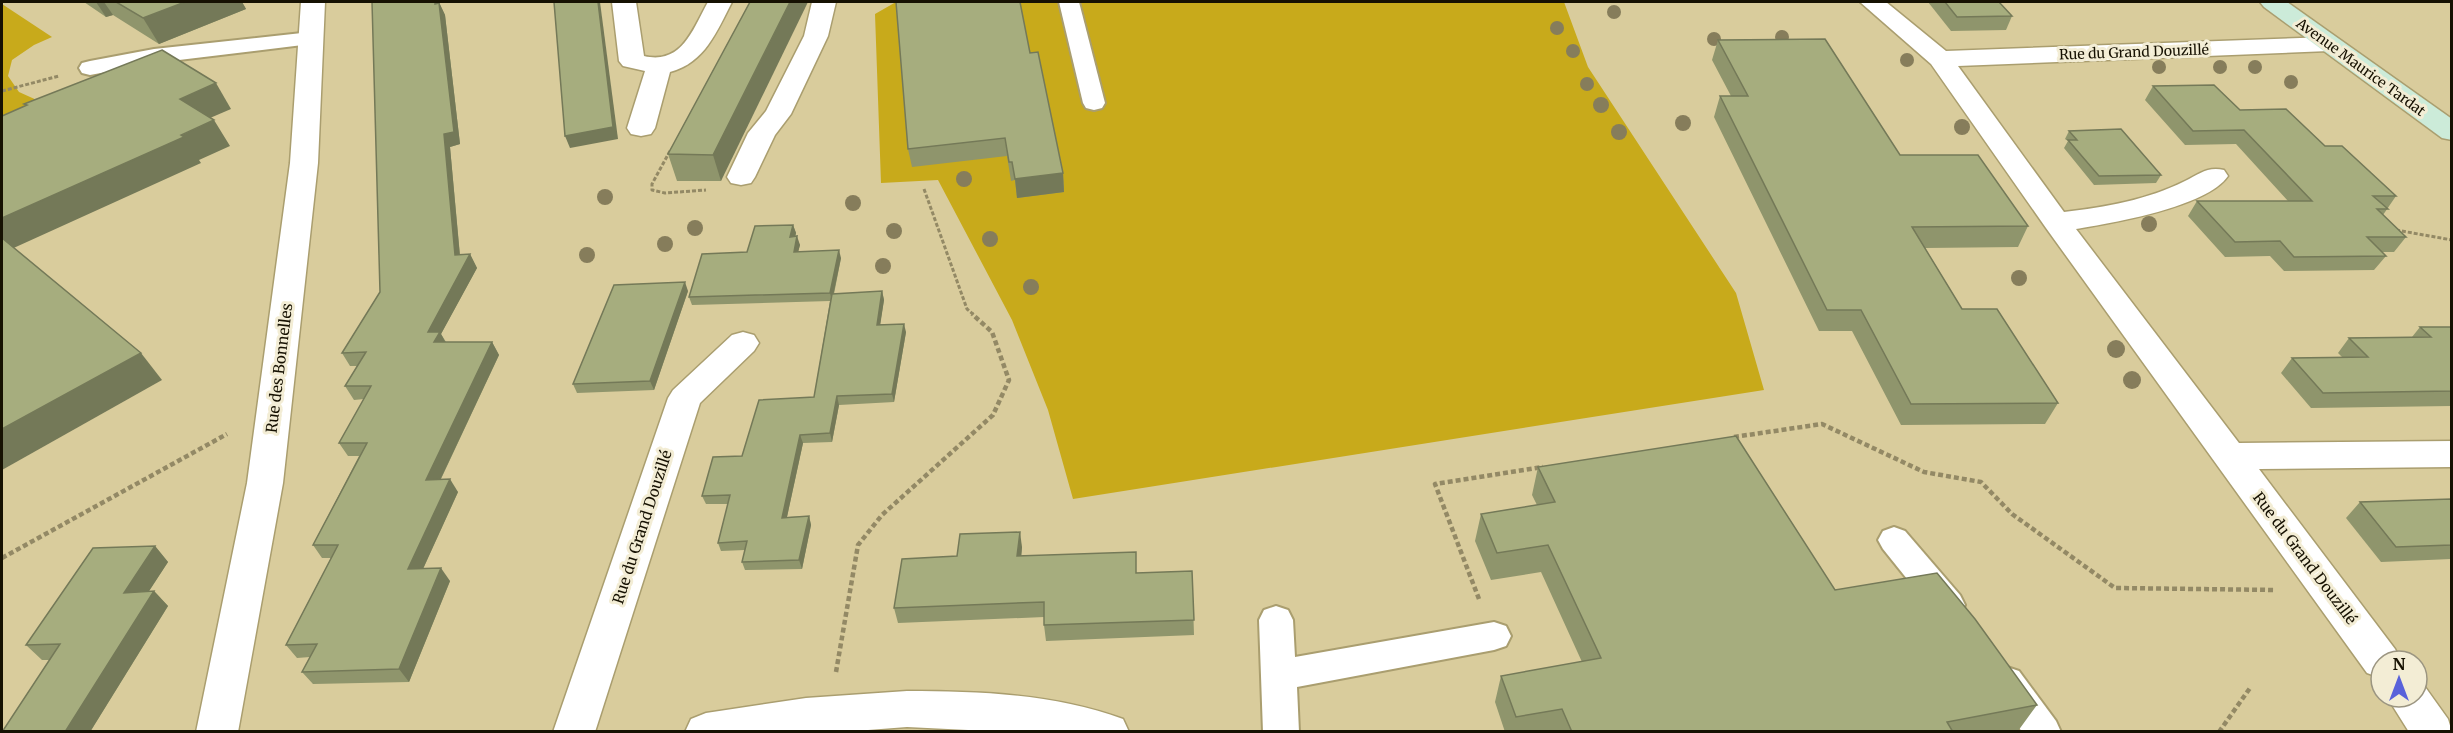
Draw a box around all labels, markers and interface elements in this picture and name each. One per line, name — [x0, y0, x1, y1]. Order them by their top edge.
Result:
street label: Avenue Maurice Tardat — [2292, 14, 2429, 120]
street label: Rue du Grand Douzillé — [2059, 40, 2209, 64]
street label: Rue des Bonnelles — [262, 302, 296, 434]
street label: Rue du Grand Douzillé — [608, 448, 676, 606]
street label: Rue du Grand Douzillé — [2249, 488, 2361, 628]
north arrow — [2369, 649, 2429, 709]
text: N — [2393, 654, 2406, 674]

